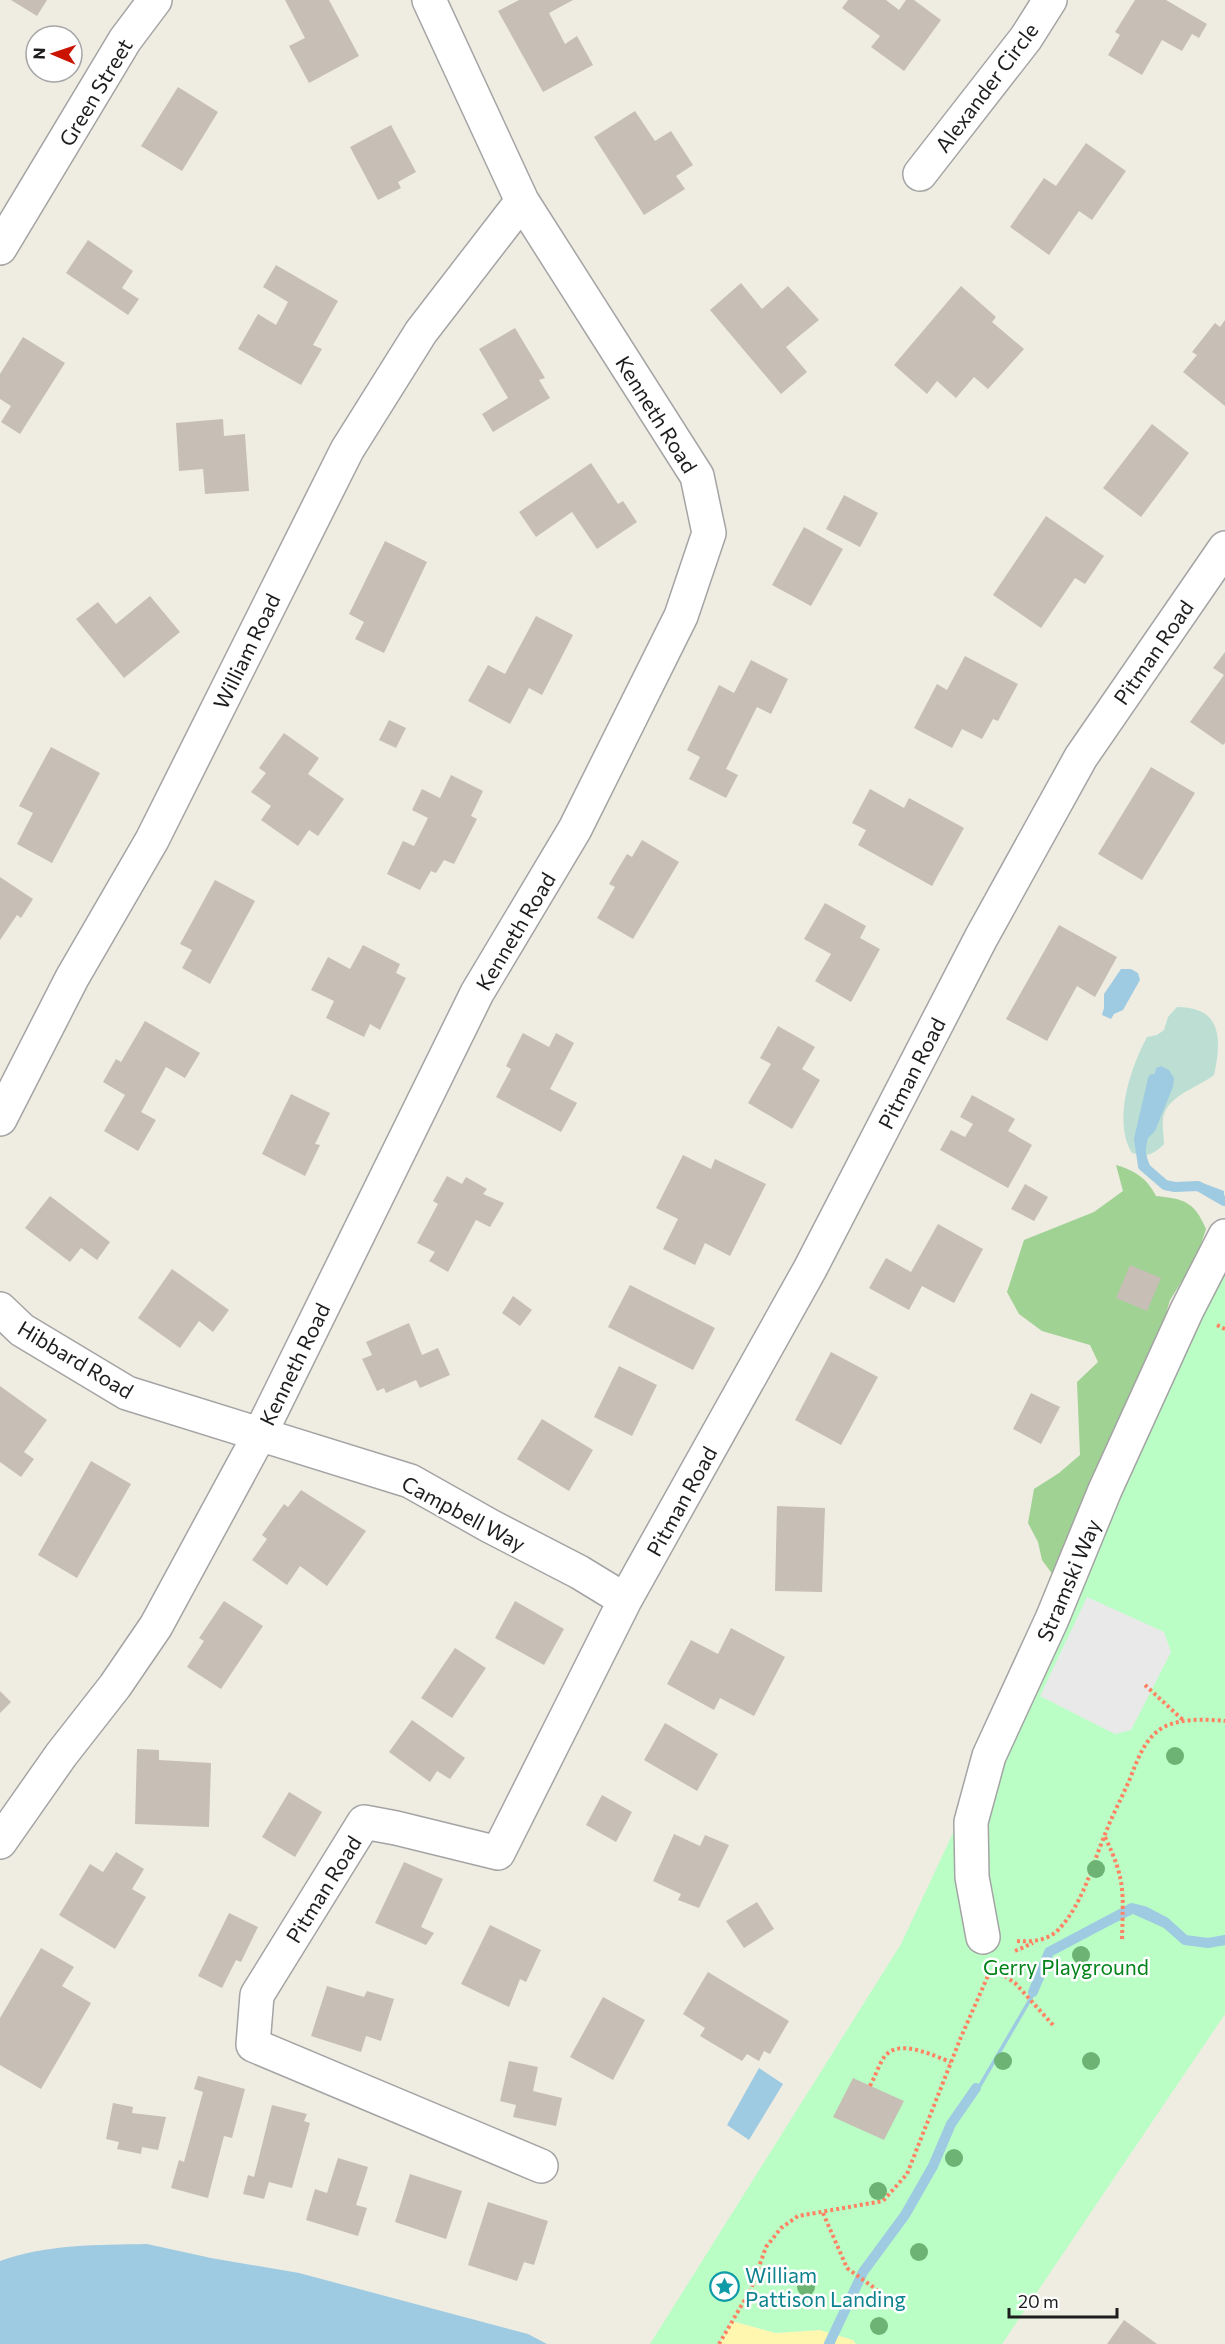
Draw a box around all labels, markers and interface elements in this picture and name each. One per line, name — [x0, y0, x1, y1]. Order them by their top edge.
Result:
street label: Alexander Circle — [929, 17, 1043, 157]
north arrow — [24, 24, 84, 84]
street label: Green Street — [53, 34, 137, 150]
text: N — [29, 47, 48, 60]
street label: Kenneth Road — [611, 351, 703, 477]
street label: William Road — [207, 589, 285, 713]
street label: Pitman Road — [1108, 595, 1198, 709]
street label: Kenneth Road — [470, 868, 560, 994]
street label: Pitman Road — [872, 1013, 950, 1133]
street label: Kenneth Road — [254, 1299, 334, 1429]
street label: Hibbard Road — [14, 1315, 138, 1403]
street label: Pitman Road — [641, 1442, 721, 1560]
street label: Campbell Way — [398, 1470, 530, 1556]
street label: Stramski Way — [1031, 1515, 1105, 1645]
street label: Pitman Road — [280, 1831, 366, 1947]
park label: Gerry Playground — [983, 1954, 1149, 1979]
place label: William Pattison Landing — [745, 2262, 906, 2311]
place icon: William Pattison Landing — [708, 2270, 740, 2302]
scale bar — [1009, 2281, 1117, 2319]
text: 20 m — [1018, 2290, 1059, 2312]

